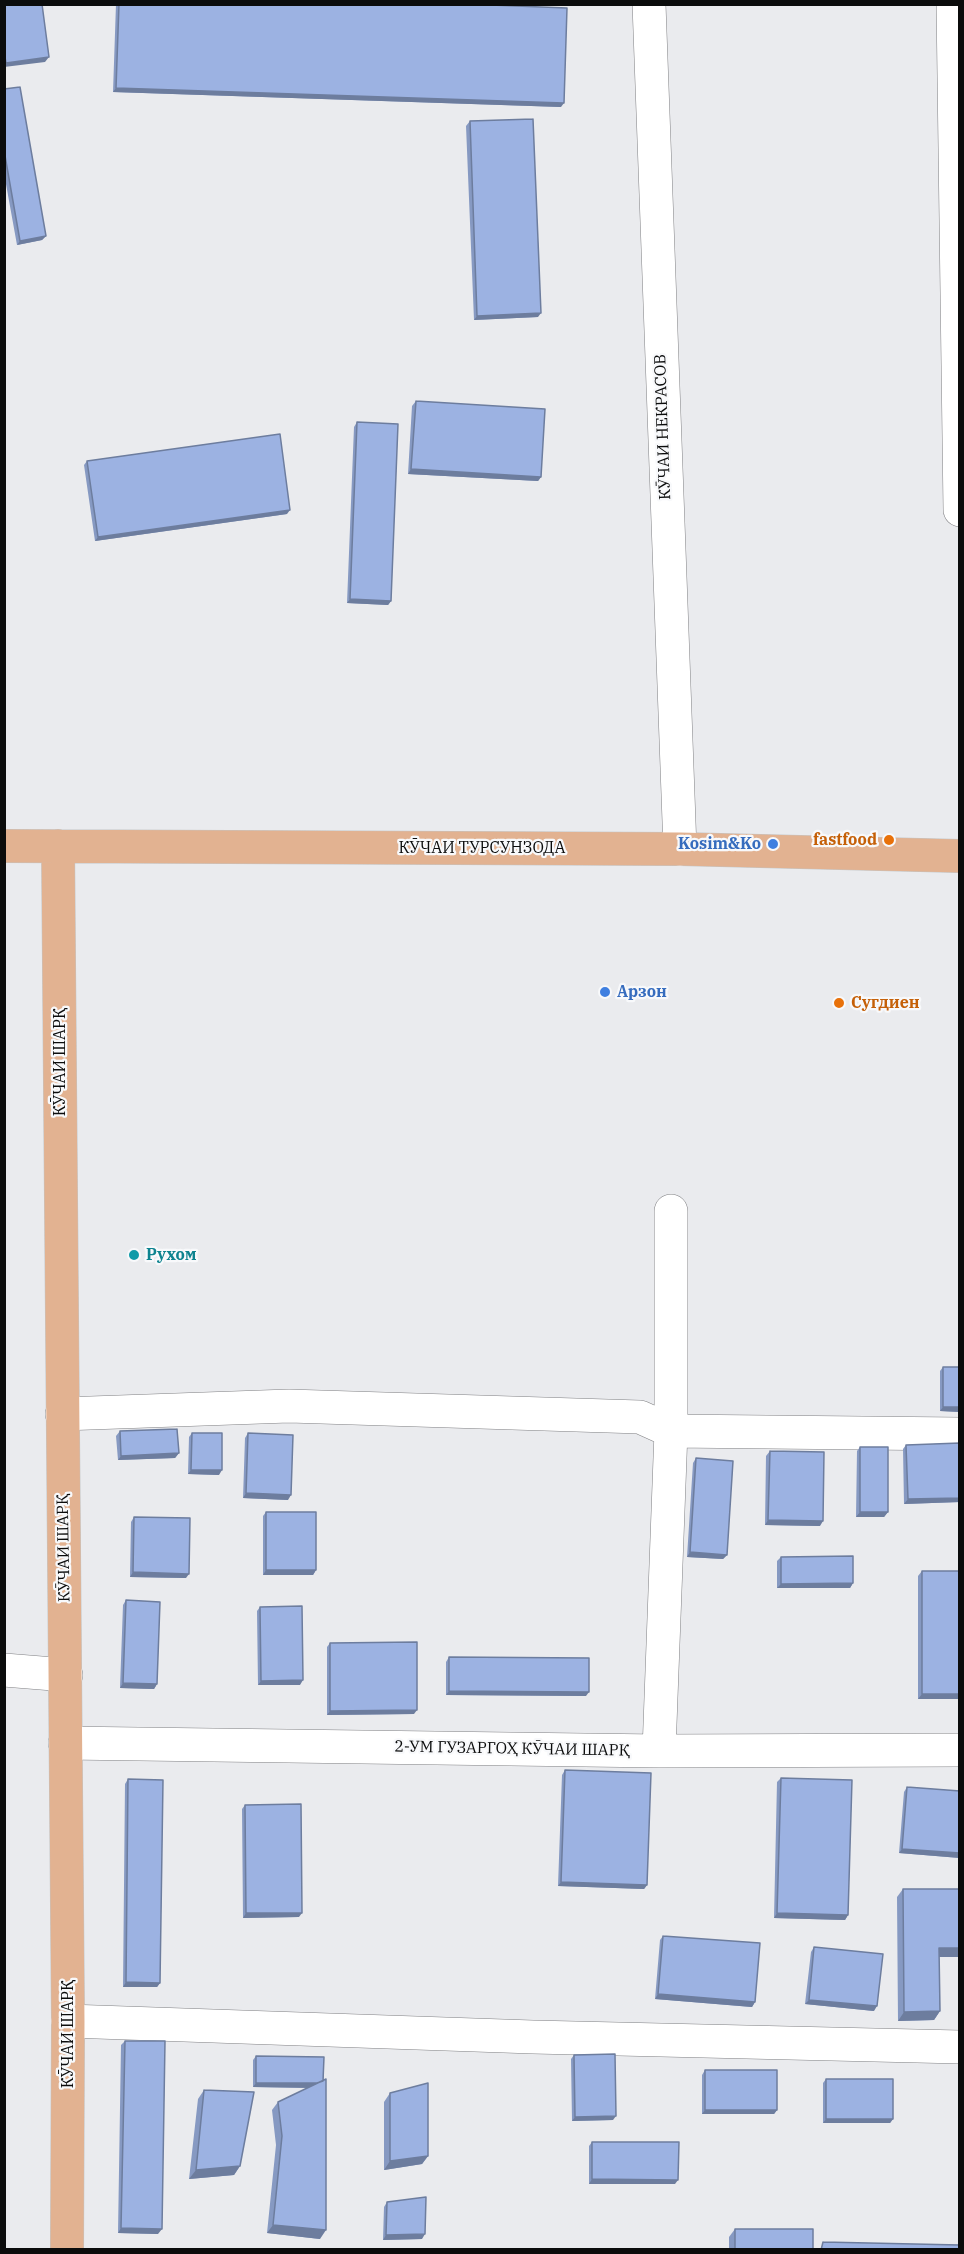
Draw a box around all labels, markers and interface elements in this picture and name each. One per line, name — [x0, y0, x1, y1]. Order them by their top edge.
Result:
street label: КӮЧАИ НЕКРАСОВ — [651, 354, 675, 500]
place label: fastfood — [813, 830, 877, 850]
marker: fastfood — [882, 833, 896, 847]
place label: Kosim&Ko — [678, 834, 761, 854]
marker: Kosim&Ko — [766, 837, 780, 851]
street label: КӮЧАИ ТУРСУНЗОДА — [399, 838, 565, 858]
place label: Арзон — [617, 982, 667, 1002]
marker: Арзон — [598, 985, 612, 999]
place label: Сугдиен — [851, 993, 920, 1013]
marker: Сугдиен — [832, 996, 846, 1010]
street label: КӮЧАИ ШАРҚ — [50, 1008, 70, 1116]
place label: Рухом — [146, 1245, 197, 1265]
marker: Рухом — [127, 1248, 141, 1262]
street label: КӮЧАИ ШАРҚ — [53, 1494, 75, 1602]
street label: 2-УМ ГУЗАРГОҲ КӮЧАИ ШАРҚ — [394, 1737, 630, 1761]
street label: КӮЧАИ ШАРҚ — [58, 1980, 78, 2088]

